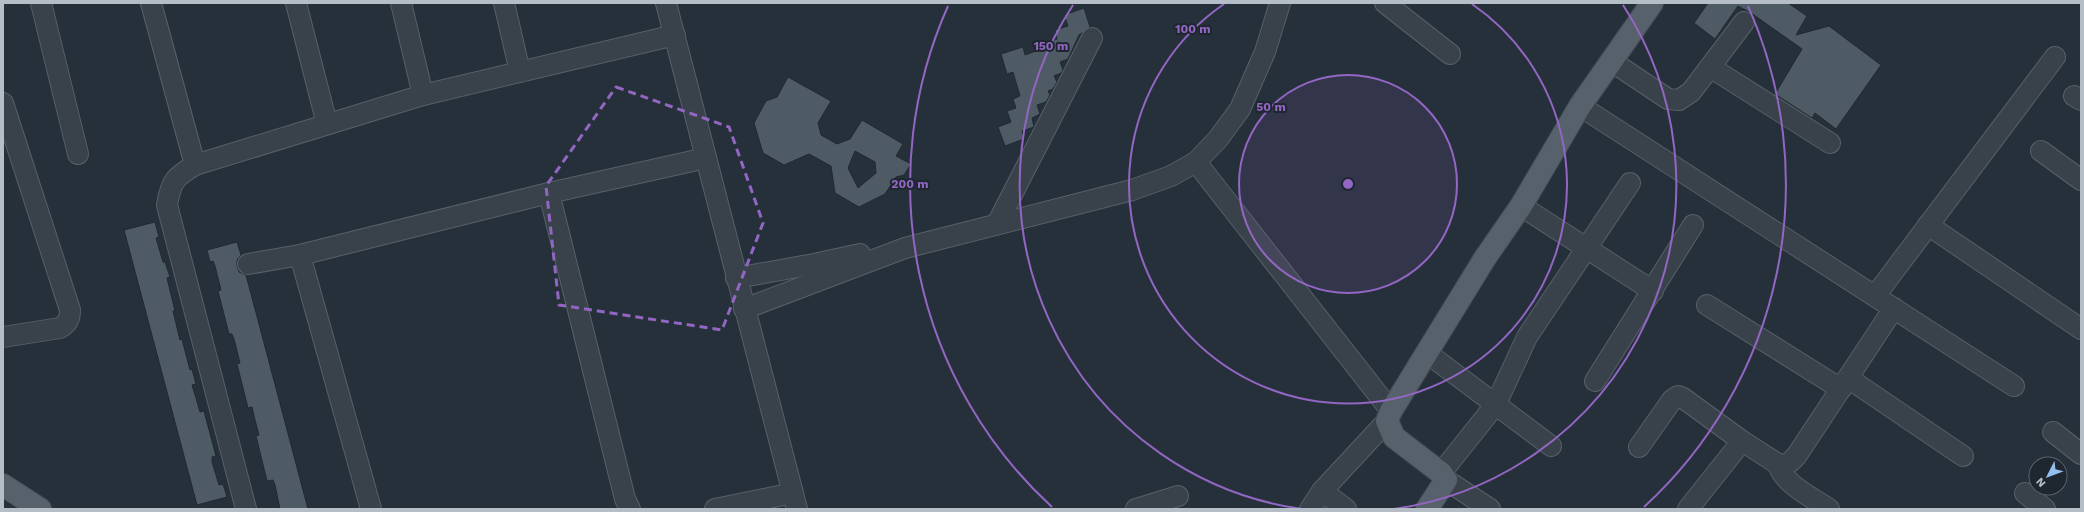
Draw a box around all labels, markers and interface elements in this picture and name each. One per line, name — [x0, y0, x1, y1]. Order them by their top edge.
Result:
text: 100 m — [1175, 22, 1211, 36]
text: 150 m — [1034, 39, 1068, 53]
text: 50 m — [1256, 100, 1286, 114]
text: 200 m — [891, 177, 929, 191]
centre of rings — [1341, 177, 1355, 191]
north arrow — [2028, 456, 2068, 496]
text: N — [2033, 475, 2048, 490]

